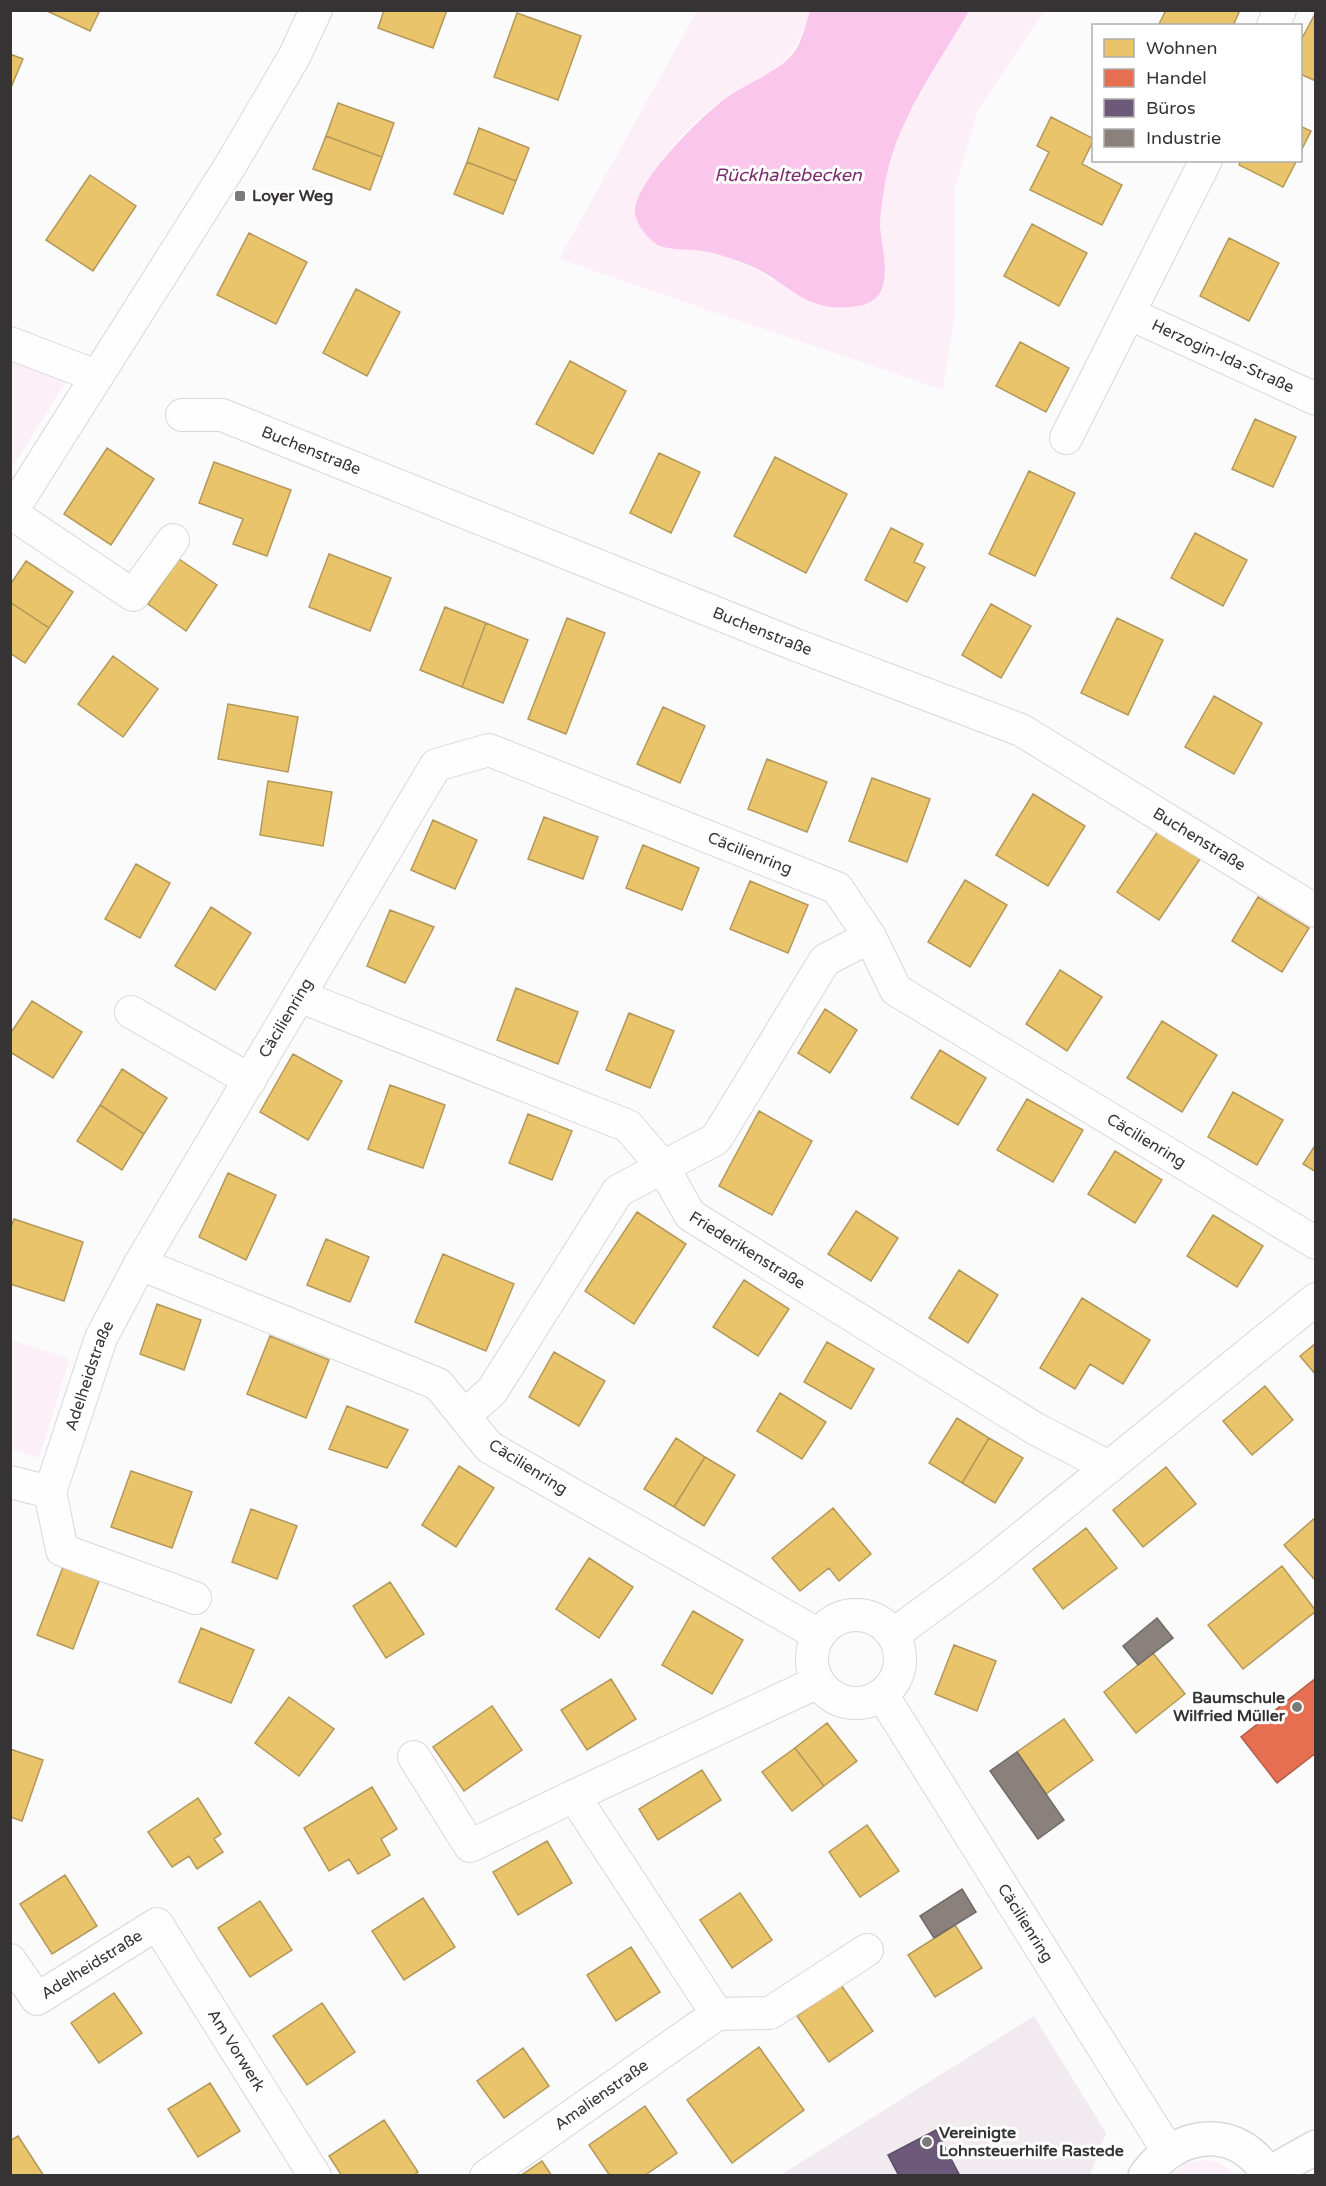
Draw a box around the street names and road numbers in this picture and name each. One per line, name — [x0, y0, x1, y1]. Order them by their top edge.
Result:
street label: Herzogin-Ida-Straße — [1148, 315, 1297, 398]
street label: Buchenstraße — [258, 422, 364, 480]
street label: Buchenstraße — [710, 603, 815, 660]
street label: Buchenstraße — [1149, 803, 1249, 875]
street label: Cäcilienring — [705, 828, 795, 879]
street label: Cäcilienring — [254, 975, 317, 1062]
street label: Cäcilienring — [1103, 1109, 1190, 1172]
street label: Friederikenstraße — [685, 1207, 809, 1294]
street label: Adelheidstraße — [61, 1317, 118, 1433]
street label: Cäcilienring — [485, 1435, 571, 1499]
street label: Cäcilienring — [993, 1880, 1057, 1966]
street label: Adelheidstraße — [37, 1926, 146, 2004]
street label: Am Vorwerk — [203, 2005, 270, 2095]
street label: Amalienstraße — [551, 2055, 652, 2135]

